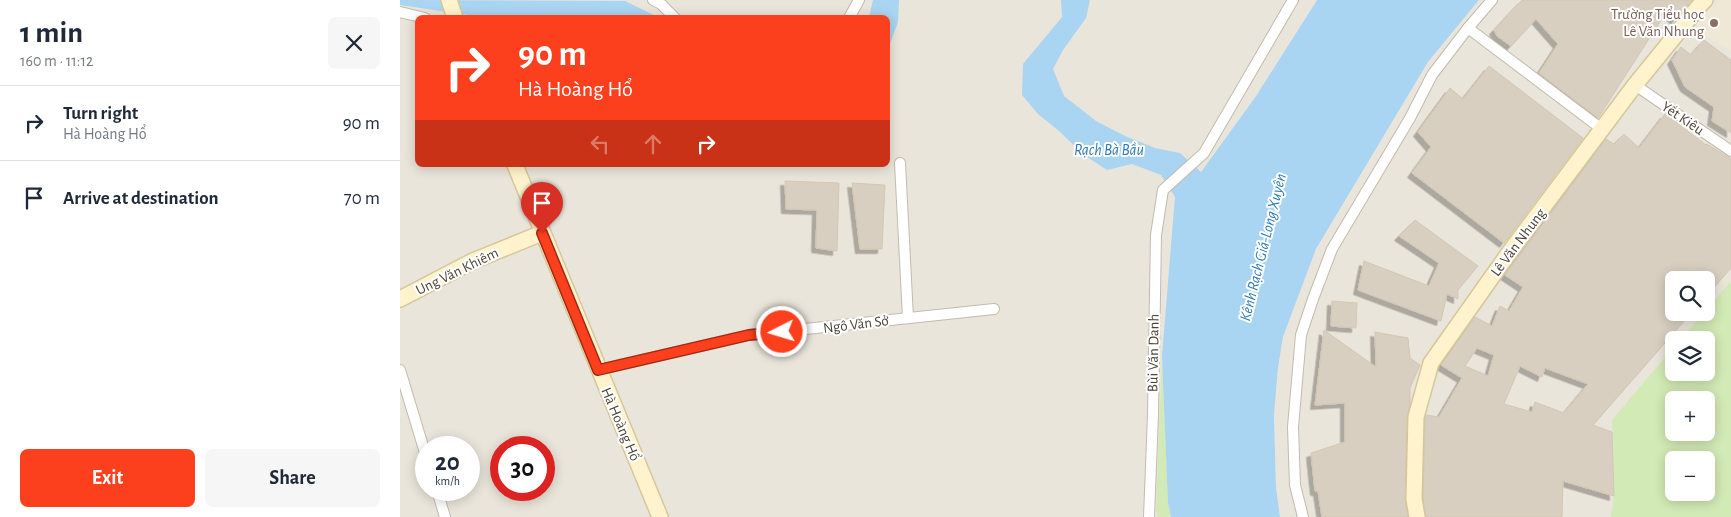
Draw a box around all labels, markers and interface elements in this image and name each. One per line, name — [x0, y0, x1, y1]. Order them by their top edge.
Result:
place label: Trường Tiểu học Lê Văn Nhung — [1611, 6, 1705, 39]
button: close — [328, 17, 380, 69]
marker: Trường Tiểu học Lê Văn Nhung — [1708, 17, 1720, 29]
text: 1 min — [20, 18, 83, 48]
icon: right — [435, 35, 500, 100]
text: 90 m — [518, 37, 587, 72]
text: 160 m · 11:12 — [20, 53, 93, 69]
text: Hà Hoàng Hổ — [518, 78, 633, 100]
street label: Yết Kiêu — [1659, 99, 1707, 138]
text: Turn right — [63, 104, 138, 123]
icon: right — [20, 109, 48, 137]
text: 90 m — [343, 114, 380, 133]
text: Hà Hoàng Hổ — [63, 126, 147, 142]
icon: left — [586, 130, 614, 158]
icon: ahead — [639, 130, 667, 158]
icon: right — [692, 130, 720, 158]
water label: Rạch Bà Bầu — [1074, 142, 1144, 158]
water label: Kênh Rạch Giá-Long Xuyên — [1237, 172, 1289, 323]
pin — [521, 182, 563, 233]
icon: arrive — [20, 184, 48, 212]
text: Arrive at destination — [63, 189, 219, 208]
text: 70 m — [344, 189, 380, 208]
icon: arrive — [528, 189, 556, 217]
street label: Lê Văn Nhung — [1488, 205, 1549, 279]
street label: Ung Văn Khiêm — [414, 245, 501, 298]
map controls — [1665, 271, 1715, 501]
button: search — [1665, 271, 1715, 321]
position arrow — [755, 305, 807, 357]
street label: Ngô Văn Sở — [822, 313, 890, 336]
street label: Bùi Văn Danh — [1145, 314, 1162, 392]
button: layers — [1665, 331, 1715, 381]
street label: Hà Hoàng Hổ — [598, 385, 644, 463]
button: + — [1665, 391, 1715, 441]
speed limit sign: 30 — [490, 436, 555, 501]
button: Exit — [20, 449, 195, 507]
button: Share — [205, 449, 380, 507]
text: 20 — [435, 450, 460, 475]
button: − — [1665, 451, 1715, 501]
text: km/h — [435, 475, 460, 487]

